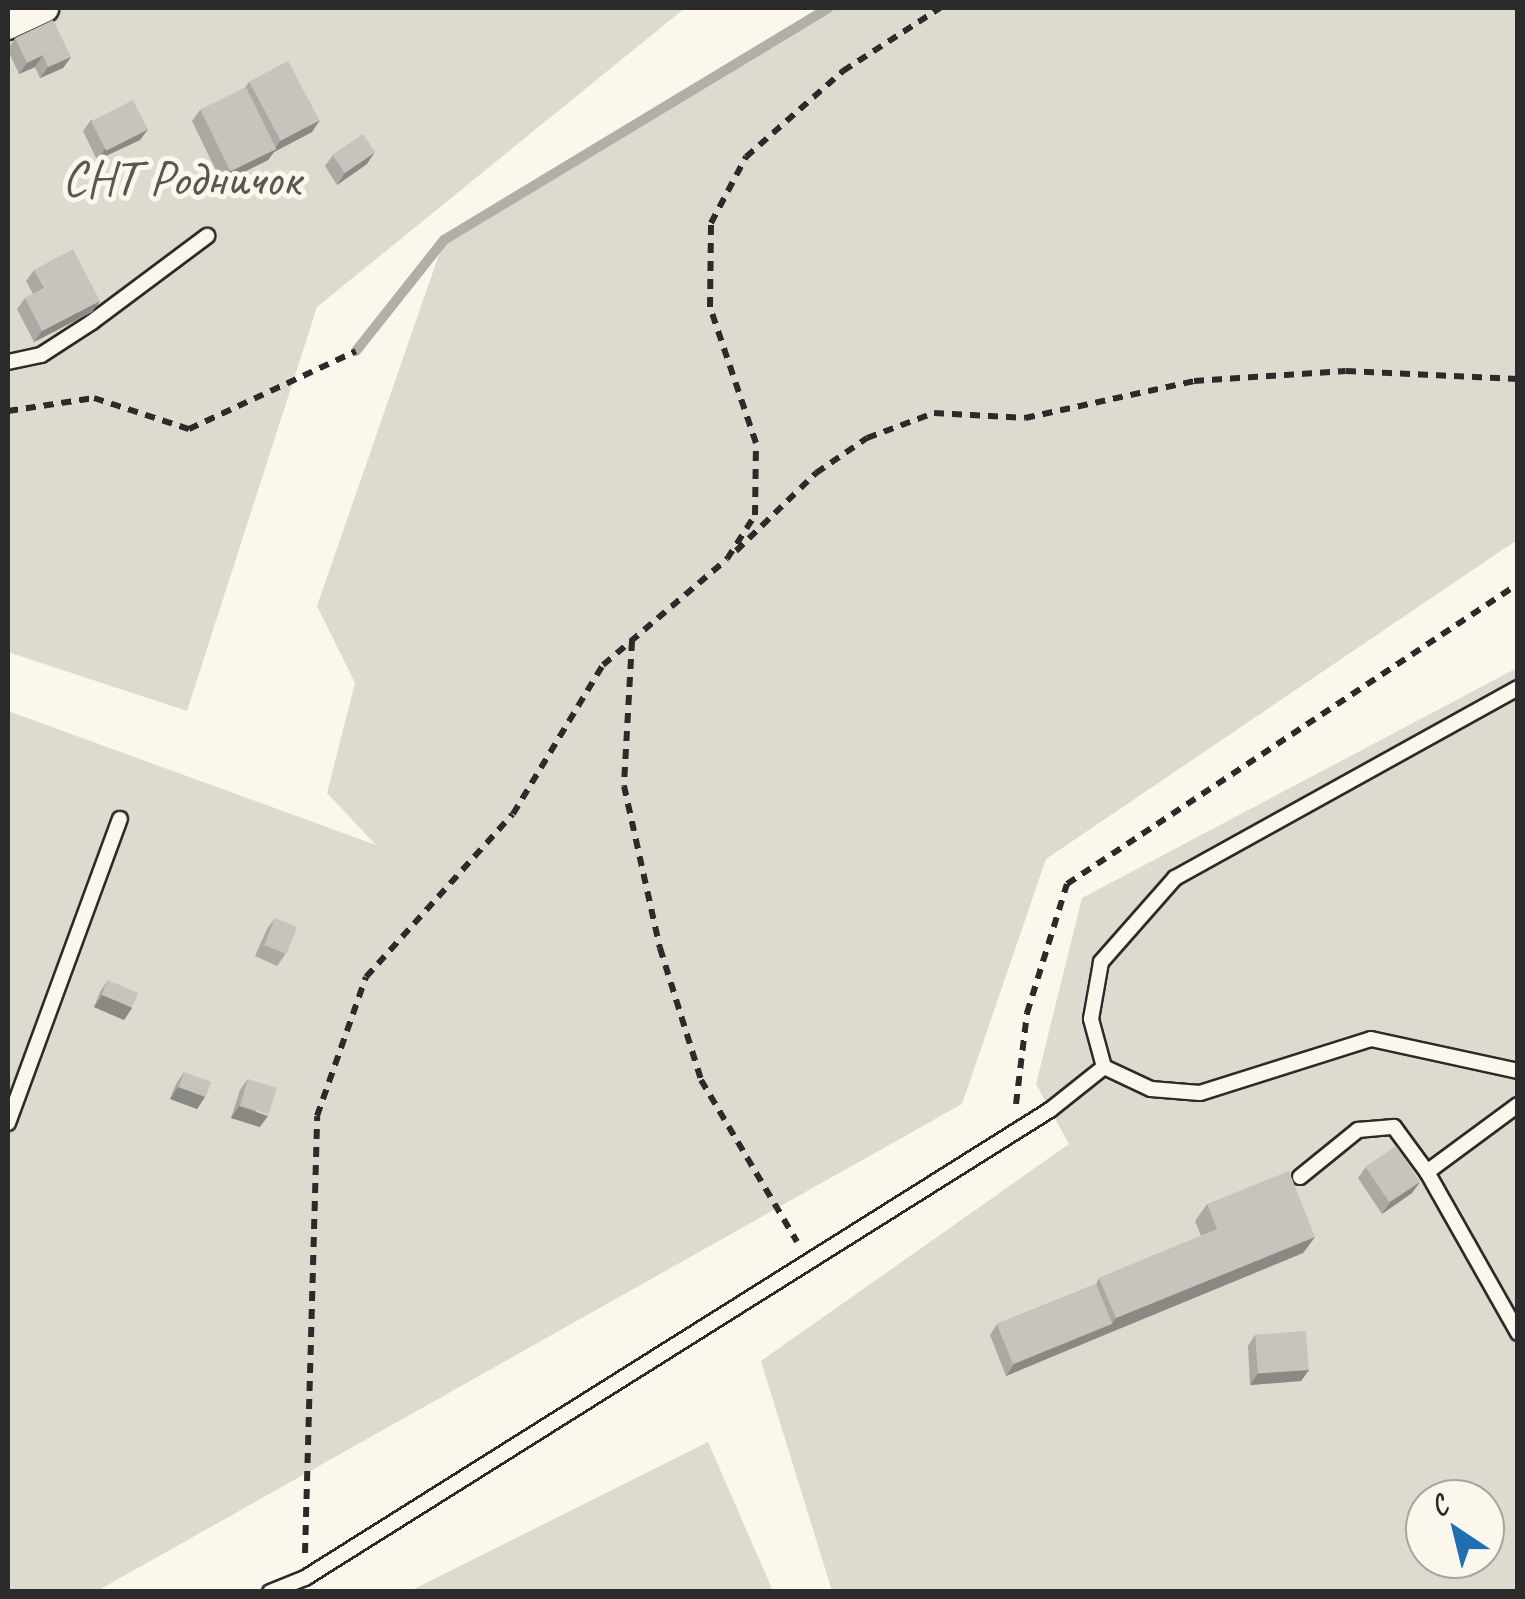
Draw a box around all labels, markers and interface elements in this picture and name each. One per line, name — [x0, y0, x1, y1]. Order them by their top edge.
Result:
park label: СНТ Родничок — [62, 149, 300, 209]
north arrow — [1405, 1479, 1505, 1579]
text: С — [1423, 1487, 1454, 1524]

